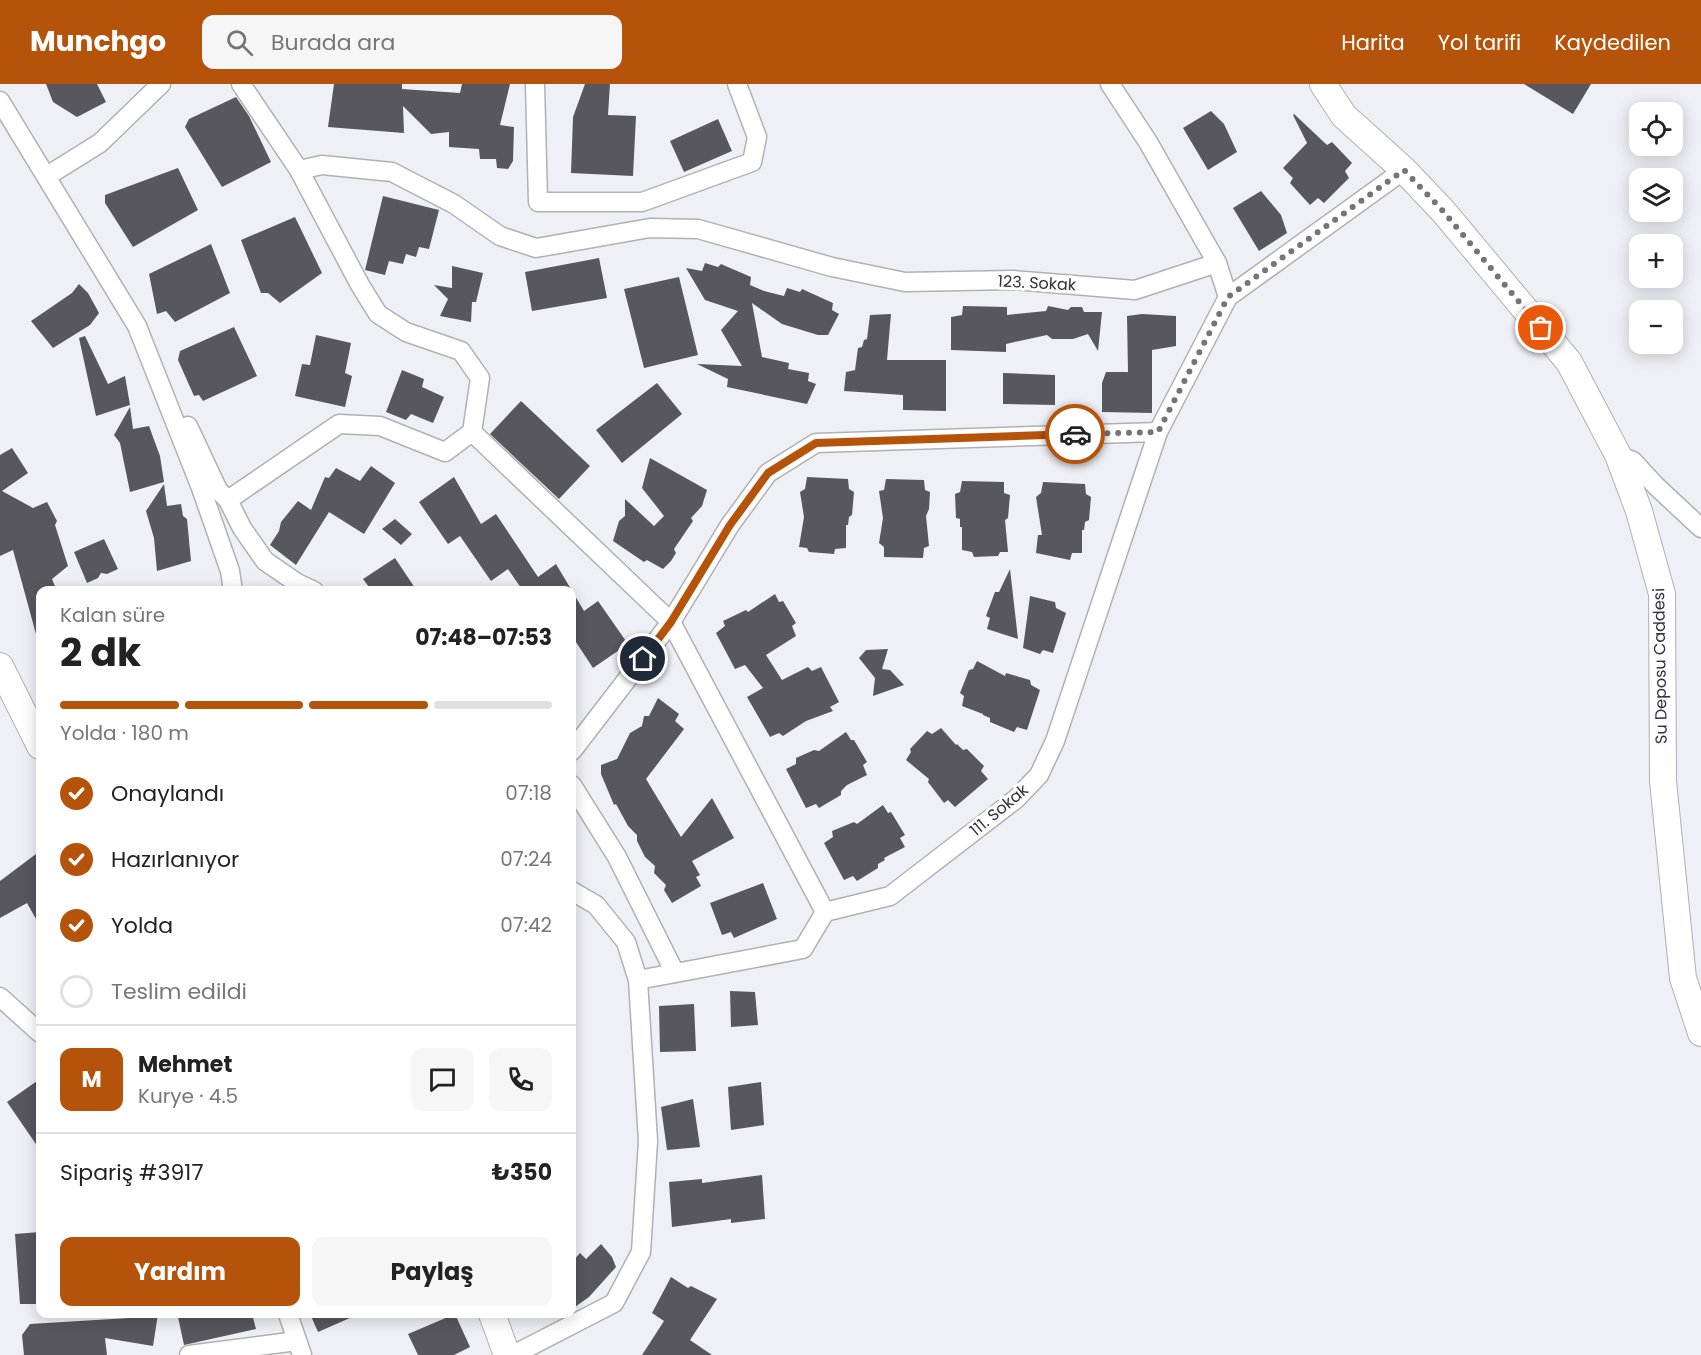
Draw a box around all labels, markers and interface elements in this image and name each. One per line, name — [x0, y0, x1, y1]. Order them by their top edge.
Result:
search box — [202, 15, 622, 69]
text: Munchgo — [30, 22, 166, 61]
icon: search — [223, 26, 256, 59]
text: Burada ara — [271, 27, 395, 58]
text: Harita — [1341, 28, 1405, 57]
text: Yol tarifi — [1438, 28, 1521, 57]
text: Kaydedilen — [1554, 28, 1671, 57]
map controls — [1629, 102, 1683, 354]
button: locate — [1629, 102, 1683, 156]
button: layers — [1629, 168, 1683, 222]
button: + — [1629, 234, 1683, 288]
street label: 123. Sokak — [997, 269, 1077, 297]
button: − — [1629, 300, 1683, 354]
pin — [1515, 302, 1566, 353]
icon: bag — [1524, 311, 1557, 344]
courier — [1045, 404, 1105, 464]
icon: car — [1059, 418, 1092, 451]
street label: Su Deposu Caddesi — [1647, 588, 1673, 744]
text: Kalan süre — [60, 601, 165, 629]
text: 07:48–07:53 — [415, 622, 552, 653]
text: 2 dk — [60, 625, 141, 680]
pin — [617, 633, 668, 684]
icon: home — [626, 642, 659, 675]
text: Yolda · 180 m — [60, 719, 189, 747]
icon: check — [60, 777, 93, 810]
text: Onaylandı — [111, 778, 224, 809]
street label: 111. Sokak — [965, 778, 1034, 841]
text: 07:18 — [505, 779, 552, 807]
icon: check — [60, 843, 93, 876]
text: Hazırlanıyor — [111, 844, 239, 875]
text: 07:24 — [500, 845, 552, 873]
icon: check — [60, 909, 93, 942]
text: Yolda — [111, 910, 173, 941]
text: 07:42 — [500, 911, 552, 939]
text: Teslim edildi — [111, 976, 247, 1007]
button: chat — [411, 1048, 474, 1111]
button: phone — [489, 1048, 552, 1111]
text: Mehmet — [138, 1049, 232, 1080]
text: M — [81, 1064, 102, 1095]
text: Kurye · 4.5 — [138, 1082, 238, 1110]
text: Sipariş #3917 — [60, 1157, 203, 1188]
text: ₺350 — [492, 1157, 552, 1188]
button: Yardım — [60, 1237, 300, 1306]
button: Paylaş — [312, 1237, 552, 1306]

